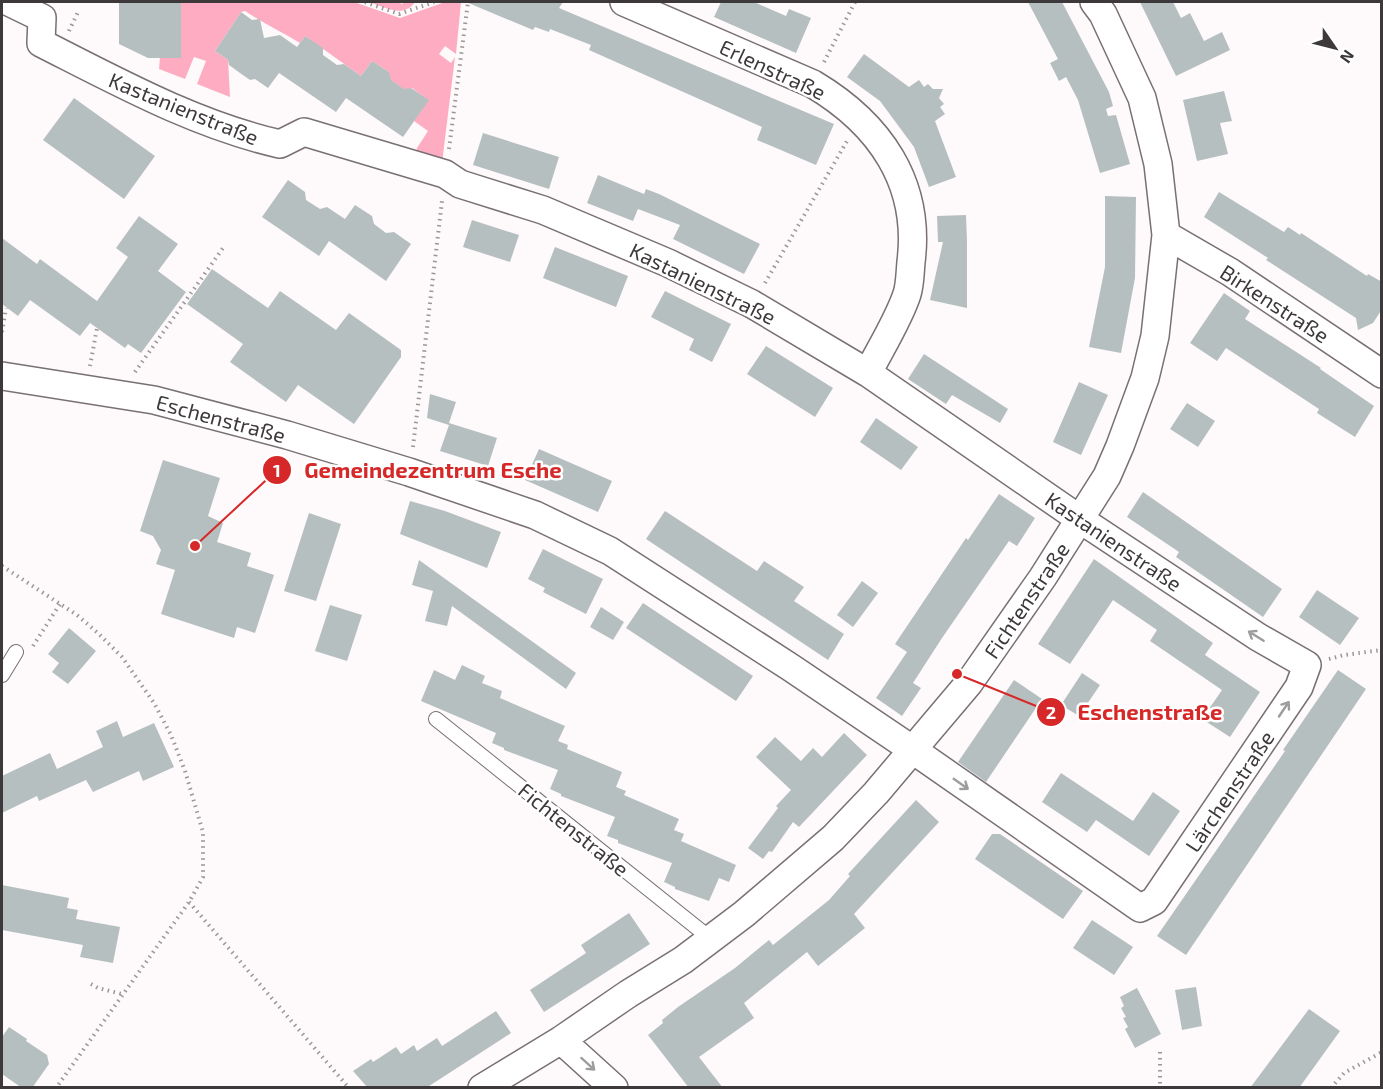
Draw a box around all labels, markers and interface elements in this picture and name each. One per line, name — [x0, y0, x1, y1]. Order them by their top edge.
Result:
north arrow — [1305, 18, 1365, 78]
street label: Erlenstraße — [716, 34, 830, 104]
text: N — [1337, 47, 1359, 67]
street label: Kastanienstraße — [106, 67, 262, 149]
street label: Kastanienstraße — [626, 237, 780, 329]
street label: Birkenstraße — [1216, 259, 1334, 347]
street label: Eschenstraße — [154, 389, 288, 447]
callout: Gemeindezentrum Esche — [262, 450, 573, 490]
text: Gemeindezentrum Esche — [304, 456, 562, 482]
text: 1 — [273, 459, 281, 481]
street label: Kastanienstraße — [1041, 486, 1187, 596]
street label: Fichtenstraße — [978, 537, 1074, 663]
one-way arrow — [1248, 629, 1265, 642]
callout: Eschenstraße — [1036, 692, 1235, 732]
text: Eschenstraße — [1078, 698, 1222, 724]
text: 2 — [1046, 701, 1056, 723]
one-way arrow — [1278, 701, 1290, 718]
street label: Lärchenstraße — [1179, 726, 1279, 856]
street label: Fichtenstraße — [514, 777, 634, 881]
one-way arrow — [953, 778, 969, 790]
one-way arrow — [580, 1056, 595, 1071]

